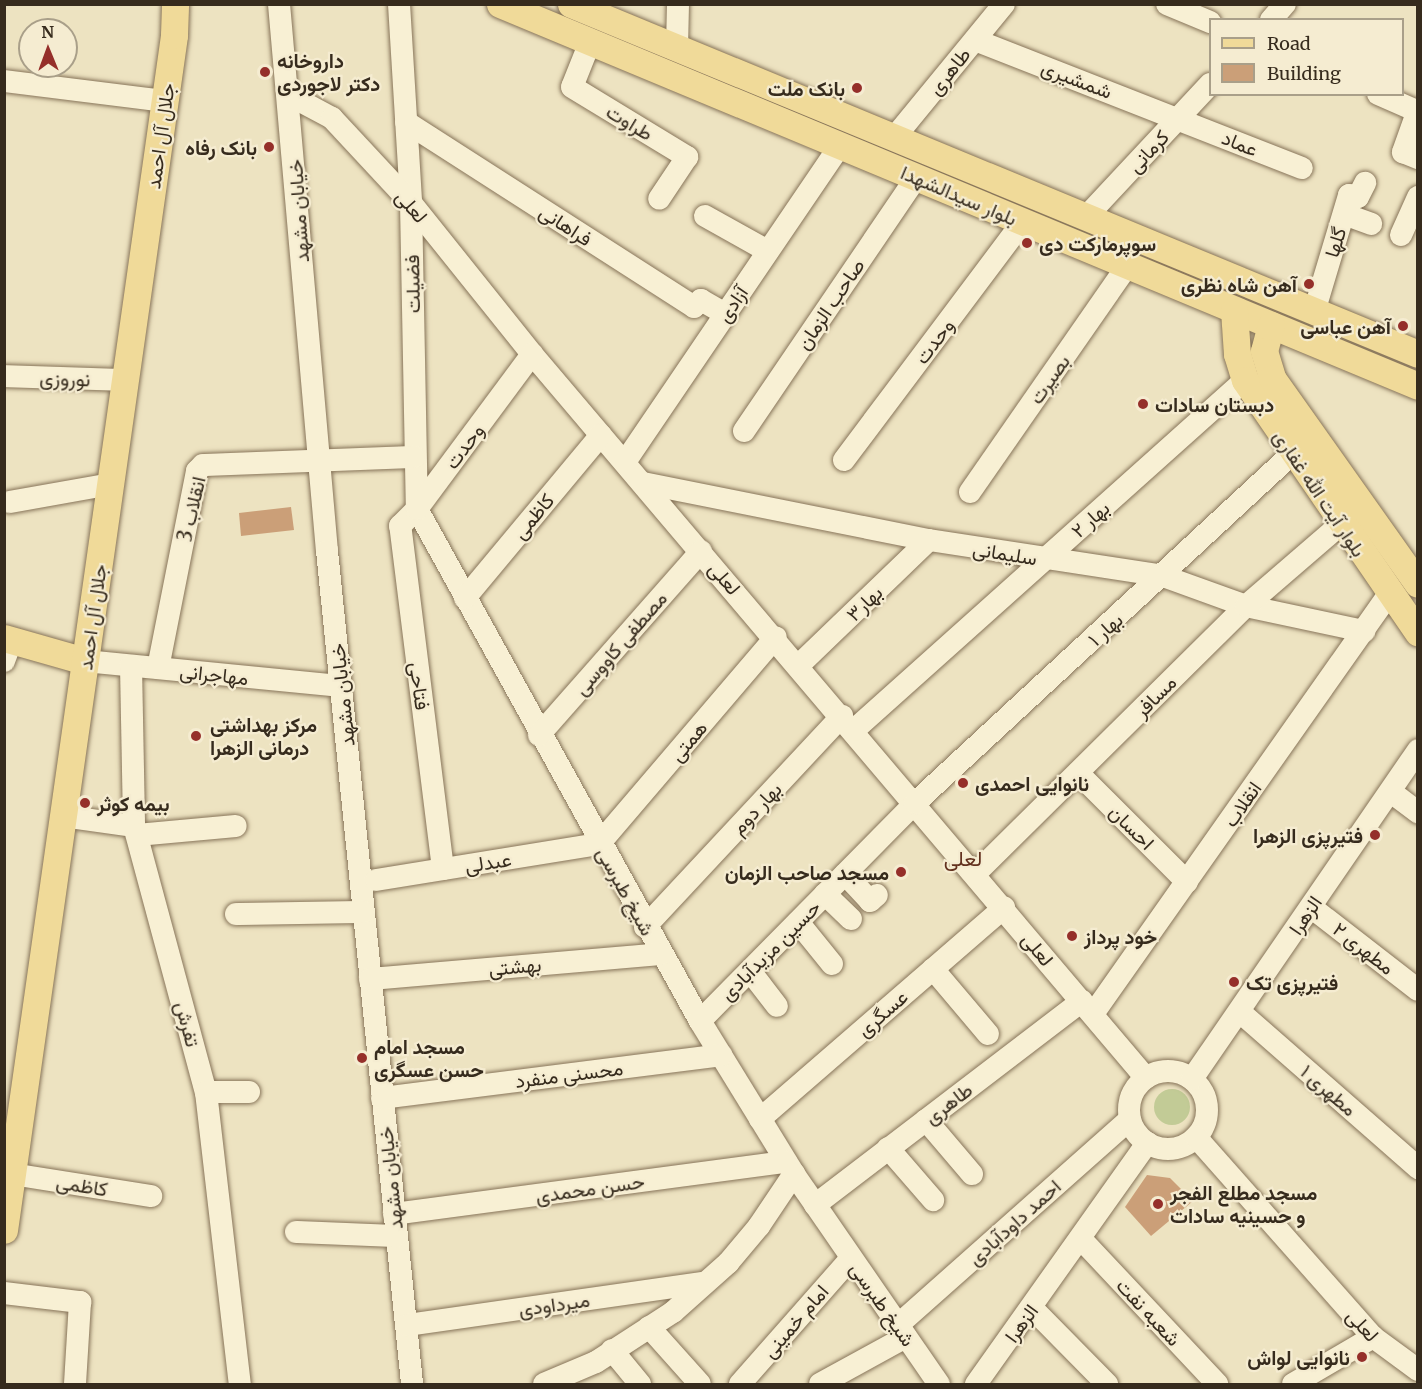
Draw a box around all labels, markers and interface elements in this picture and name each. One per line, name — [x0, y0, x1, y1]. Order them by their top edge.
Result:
north arrow — [18, 18, 78, 78]
legend — [1209, 18, 1404, 96]
text: N — [41, 22, 54, 42]
text: Road — [1267, 32, 1311, 55]
street label: طاهری — [923, 42, 975, 100]
place label: داروخانه دکتر لاجوردی — [277, 48, 380, 95]
street label: شمشیری — [1038, 55, 1116, 103]
text: Building — [1267, 62, 1341, 85]
marker: داروخانه دکتر لاجوردی — [258, 65, 272, 79]
place label: بانک ملت — [768, 76, 845, 100]
marker: بانک ملت — [850, 81, 864, 95]
street label: جلال آل احمد — [141, 82, 179, 190]
street label: طراوت — [602, 99, 658, 145]
street label: کرمانی — [1122, 125, 1174, 177]
street label: عماد — [1218, 125, 1262, 161]
place label: بانک رفاه — [185, 135, 257, 159]
marker: بانک رفاه — [262, 140, 276, 154]
street label: خیابان مشهد — [282, 159, 314, 263]
street label: بلوار سیدالشهدا — [897, 160, 1021, 230]
street label: لعلی — [391, 184, 433, 228]
street label: فراهانی — [535, 199, 597, 251]
street label: گلها — [1319, 224, 1351, 260]
place label: سوپرمارکت دی — [1039, 231, 1156, 255]
marker: سوپرمارکت دی — [1020, 236, 1034, 250]
street label: صاحب الزمان — [791, 254, 869, 354]
street label: فضیلت — [399, 255, 425, 313]
place label: آهن شاه نظری — [1181, 272, 1297, 296]
marker: آهن شاه نظری — [1302, 277, 1316, 291]
street label: آزادی — [711, 281, 753, 327]
street label: وحدت — [909, 314, 959, 368]
place label: آهن عباسی — [1300, 314, 1391, 338]
marker: آهن عباسی — [1396, 319, 1410, 333]
street label: بصیرت — [1023, 350, 1075, 408]
street label: نوروزی — [39, 365, 91, 391]
place label: دبستان سادات — [1155, 392, 1274, 416]
marker: دبستان سادات — [1136, 397, 1150, 411]
street label: وحدت — [439, 419, 489, 473]
street label: بلوار آیت الله غفاری — [1269, 425, 1371, 561]
street label: انقلاب 3 — [172, 474, 210, 544]
street label: کاظمی — [507, 488, 559, 544]
street label: بهار ۲ — [1066, 496, 1114, 542]
street label: سلیمانی — [971, 536, 1039, 570]
street label: لعلی — [704, 556, 746, 600]
street label: جلال آل احمد — [73, 563, 111, 671]
street label: بهار۳ — [841, 580, 887, 626]
street label: مصطفی کاووسی — [568, 586, 672, 700]
street label: بهار ۱ — [1083, 607, 1127, 651]
street label: خیابان مشهد — [325, 642, 359, 748]
street label: مهاجرانی — [178, 658, 250, 690]
street label: فتاحی — [405, 661, 435, 711]
street label: مسافر — [1129, 670, 1181, 722]
place label: مرکز بهداشتی درمانی الزهرا — [210, 712, 317, 759]
street label: همتی — [664, 716, 712, 766]
marker: مرکز بهداشتی درمانی الزهرا — [187, 727, 205, 745]
place label: نانوایی احمدی — [975, 771, 1089, 795]
marker: نانوایی احمدی — [956, 776, 970, 790]
street label: بهار دوم — [726, 777, 786, 839]
street label: انقلاب — [1218, 777, 1266, 831]
place label: بیمه کوثر — [97, 791, 170, 815]
marker: بیمه کوثر — [78, 796, 92, 810]
street label: احسان — [1105, 800, 1159, 854]
place label: فتیرپزی الزهرا — [1253, 823, 1363, 847]
marker: فتیرپزی الزهرا — [1368, 828, 1382, 842]
street label: شیخ طبرسی — [592, 843, 660, 939]
street label: عبدلی — [463, 846, 513, 878]
district label: لعلی — [944, 846, 982, 872]
place label: مسجد صاحب الزمان — [725, 860, 889, 884]
marker: مسجد صاحب الزمان — [894, 865, 908, 879]
street label: الزهرا — [1283, 891, 1327, 939]
street label: حسین مزیدآبادی — [715, 895, 825, 1005]
street label: مطهری ۲ — [1329, 917, 1399, 979]
place label: خود پرداز — [1084, 924, 1157, 948]
street label: لعلی — [1017, 927, 1059, 971]
marker: خود پرداز — [1065, 929, 1079, 943]
street label: بهشتی — [488, 952, 542, 980]
place label: فتیرپزی تک — [1246, 970, 1338, 994]
marker: فتیرپزی تک — [1227, 975, 1241, 989]
street label: عسگری — [852, 984, 912, 1042]
street label: تفرش — [170, 999, 206, 1049]
place label: مسجد امام حسن عسگری — [374, 1034, 484, 1081]
marker: مسجد امام حسن عسگری — [355, 1051, 369, 1065]
street label: محسنی منفرد — [514, 1055, 624, 1093]
street label: مطهری ۱ — [1296, 1059, 1362, 1121]
street label: طاهری — [919, 1077, 977, 1129]
street label: خیابان مشهد — [373, 1125, 407, 1231]
street label: حسن محمدی — [534, 1168, 646, 1208]
street label: کاظمی — [55, 1169, 109, 1201]
street label: احمد داودآبادی — [962, 1174, 1066, 1270]
place label: مسجد مطلع الفجر و حسینیه سادات — [1170, 1180, 1317, 1227]
marker: مسجد مطلع الفجر و حسینیه سادات — [1151, 1197, 1165, 1211]
street label: شیخ طبرسی — [845, 1257, 921, 1351]
street label: شعبه نفت — [1112, 1273, 1186, 1351]
street label: امام خمینی — [757, 1280, 833, 1362]
street label: میرداودی — [517, 1287, 591, 1321]
street label: الزهرا — [999, 1299, 1043, 1347]
street label: لعلی — [1342, 1303, 1384, 1347]
place label: نانوایی لواش — [1247, 1345, 1350, 1369]
marker: نانوایی لواش — [1355, 1350, 1369, 1364]

